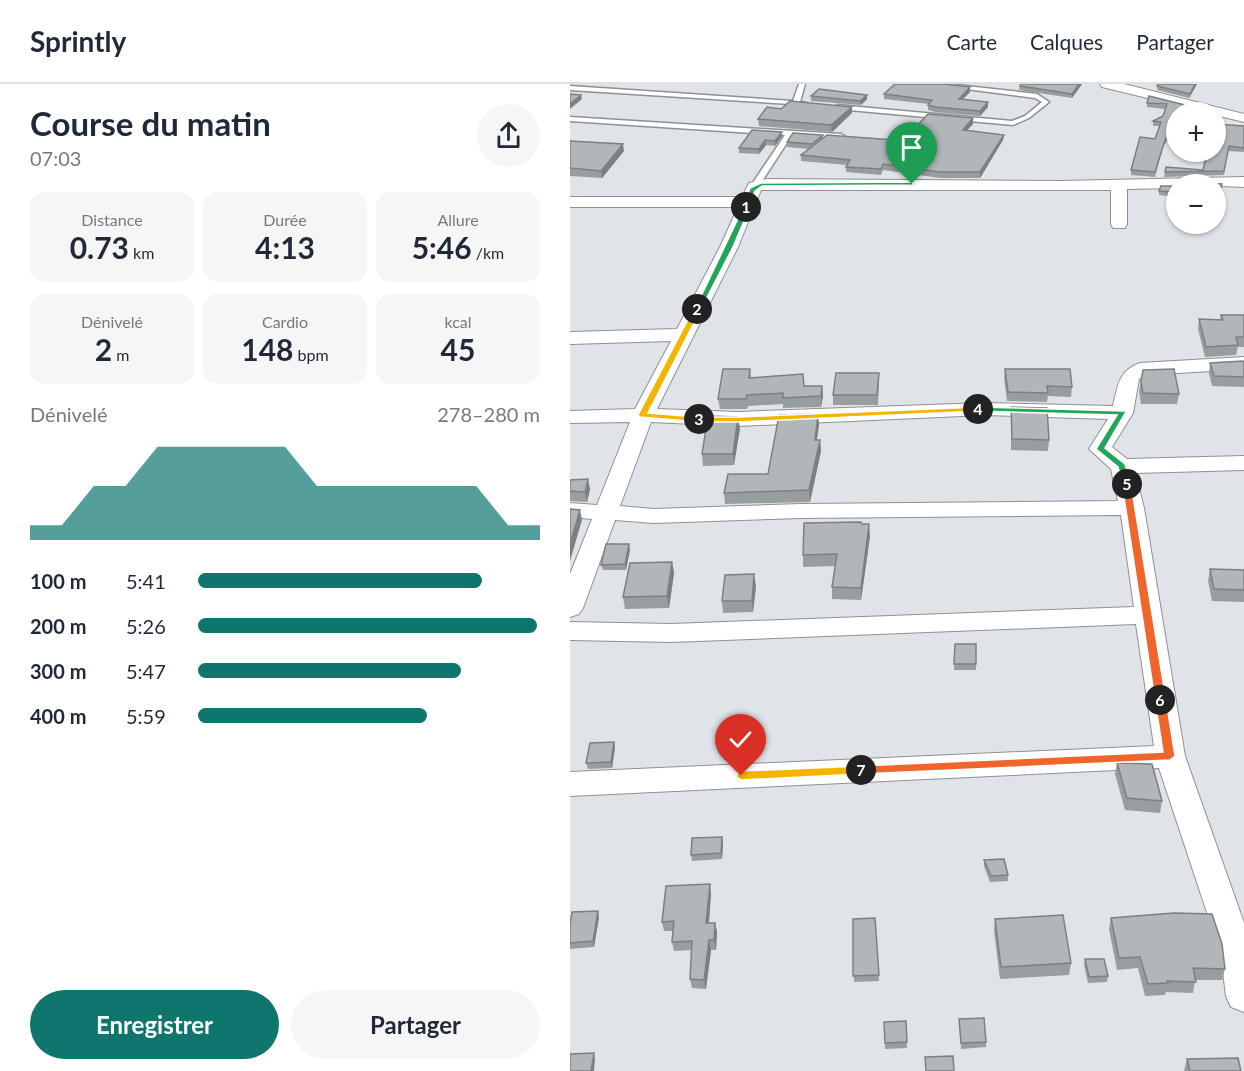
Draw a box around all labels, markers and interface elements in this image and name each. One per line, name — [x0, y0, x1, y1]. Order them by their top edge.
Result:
text: Sprintly — [30, 24, 126, 58]
text: Carte — [946, 29, 997, 54]
text: Calques — [1030, 29, 1103, 54]
text: Partager — [1136, 29, 1214, 54]
map controls — [1166, 102, 1226, 234]
button: + — [1166, 102, 1226, 162]
text: Course du matin — [30, 103, 271, 143]
button: share — [477, 104, 540, 167]
pin — [886, 122, 937, 184]
icon: arrive — [895, 131, 928, 164]
text: 07:03 — [30, 146, 81, 170]
button: − — [1166, 174, 1226, 234]
pin: 1 — [731, 192, 761, 222]
text: 1 — [741, 197, 751, 216]
text: Distance — [81, 210, 143, 229]
text: Durée — [263, 210, 307, 229]
text: Allure — [437, 210, 479, 229]
text: 0.73 — [70, 229, 129, 265]
text: 4:13 — [255, 229, 315, 265]
text: 5:46 — [412, 229, 472, 265]
text: km — [129, 243, 154, 262]
text: /km — [472, 243, 504, 262]
pin: 2 — [682, 294, 712, 324]
text: 2 — [692, 299, 702, 318]
text: Dénivelé — [81, 312, 143, 331]
text: Cardio — [262, 312, 308, 331]
text: kcal — [444, 312, 472, 331]
text: 2 — [95, 331, 112, 367]
text: 148 — [241, 331, 294, 367]
text: 45 — [441, 331, 475, 367]
text: m — [112, 345, 129, 364]
text: bpm — [294, 345, 329, 364]
pin: 4 — [963, 394, 993, 424]
text: 4 — [973, 399, 983, 418]
text: Dénivelé — [30, 402, 107, 426]
text: 278–280 m — [437, 402, 540, 426]
pin: 3 — [684, 404, 714, 434]
text: 3 — [694, 409, 704, 428]
pin: 5 — [1112, 469, 1142, 499]
text: 5 — [1122, 474, 1132, 493]
text: 100 m — [30, 569, 86, 593]
text: 5:41 — [126, 569, 166, 593]
text: 200 m — [30, 614, 86, 638]
text: 5:26 — [126, 614, 166, 638]
text: 300 m — [30, 659, 86, 683]
text: 5:47 — [126, 659, 166, 683]
pin: 6 — [1145, 685, 1175, 715]
text: 6 — [1155, 690, 1165, 709]
text: 400 m — [30, 704, 86, 728]
text: 5:59 — [126, 704, 166, 728]
pin — [715, 714, 766, 776]
icon: check — [724, 723, 757, 756]
pin: 7 — [846, 755, 876, 785]
text: 7 — [856, 760, 866, 779]
button: Enregistrer — [30, 990, 279, 1059]
button: Partager — [291, 990, 540, 1059]

